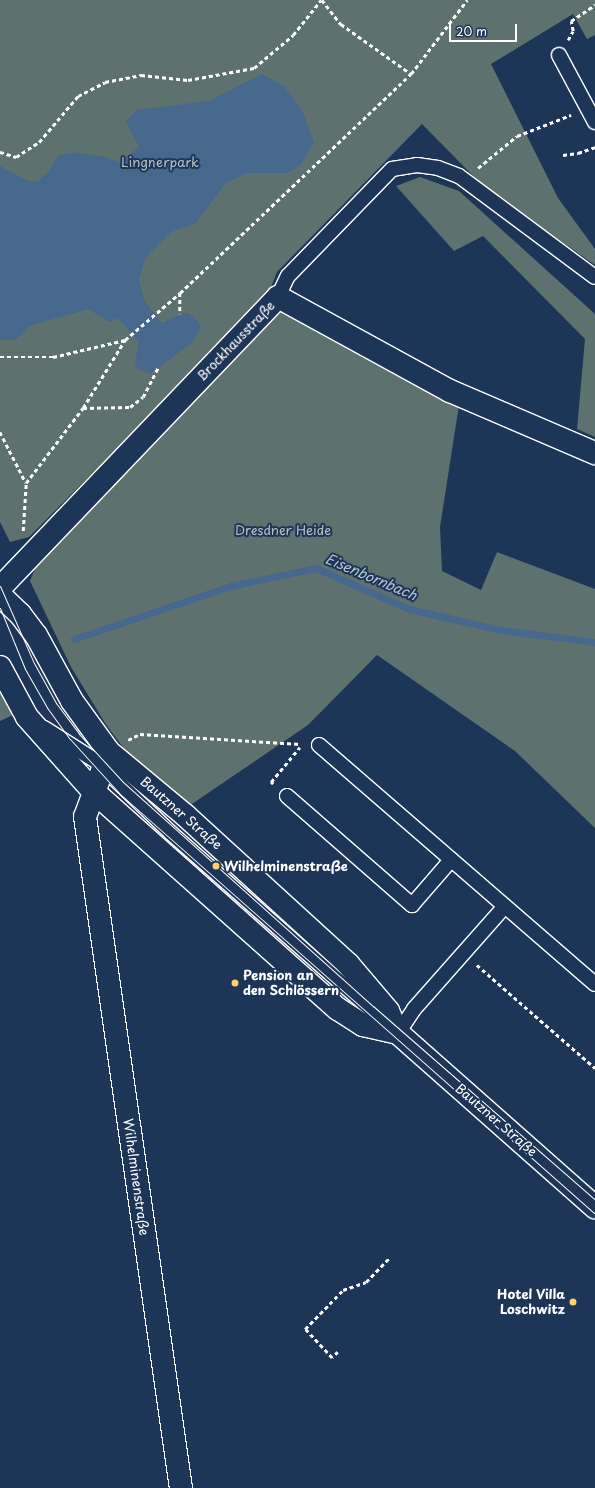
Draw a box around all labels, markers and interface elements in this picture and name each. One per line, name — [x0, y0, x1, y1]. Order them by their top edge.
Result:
scale bar — [451, 16, 519, 42]
text: 20 m — [456, 22, 487, 40]
park label: Lingnerpark — [121, 154, 199, 170]
street label: Brockhausstraße — [194, 298, 278, 384]
park label: Dresdner Heide — [235, 522, 331, 538]
water label: Eisenbornbach — [323, 550, 419, 604]
street label: Bautzner Straße — [137, 773, 225, 853]
place label: Wilhelminenstraße — [224, 858, 348, 874]
marker: Wilhelminenstraße — [211, 861, 221, 871]
place label: Pension an den Schlössern — [243, 968, 340, 999]
marker: Pension an den Schlössern — [230, 978, 240, 988]
street label: Bautzner Straße — [452, 1080, 540, 1160]
street label: Wilhelminenstraße — [120, 1117, 152, 1237]
place label: Hotel Villa Loschwitz — [497, 1287, 565, 1318]
marker: Hotel Villa Loschwitz — [568, 1297, 578, 1307]

